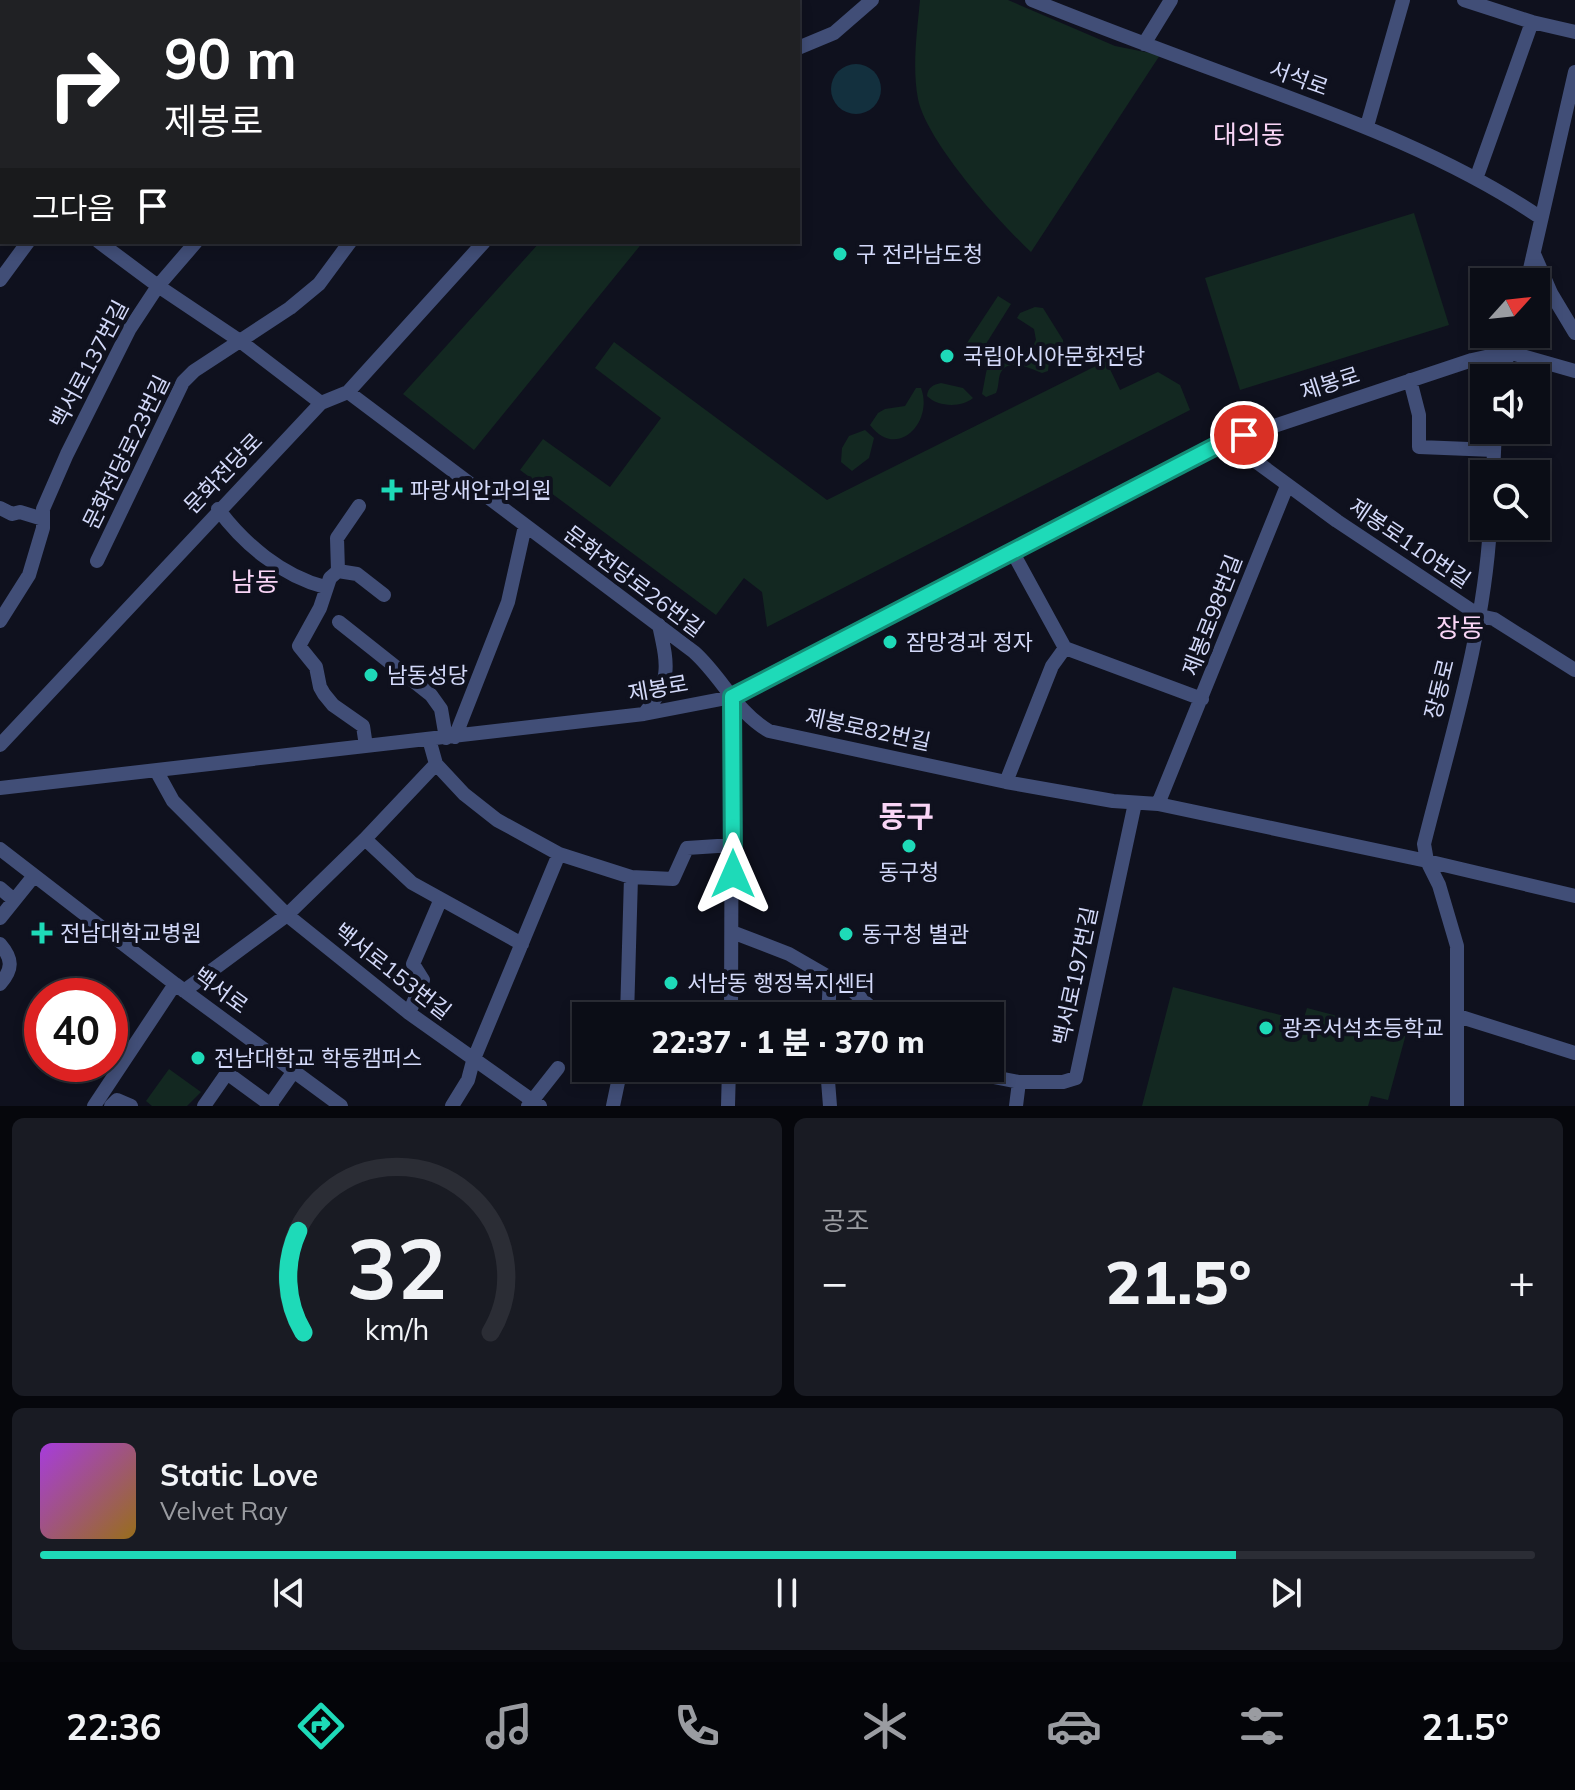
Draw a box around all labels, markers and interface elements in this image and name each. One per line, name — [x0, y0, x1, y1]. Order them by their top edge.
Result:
text: 90 m — [164, 23, 297, 93]
icon: right — [32, 32, 136, 136]
street label: 서석로 — [1266, 54, 1332, 102]
text: 제봉로 — [164, 98, 263, 143]
district label: 대의동 — [1213, 118, 1285, 151]
icon: arrive — [131, 184, 175, 228]
text: 그다음 — [32, 189, 115, 227]
place label: 구 전라남도청 — [856, 240, 983, 268]
marker: 구 전라남도청 — [831, 245, 849, 263]
north arrow — [1470, 268, 1550, 348]
map controls — [1470, 268, 1550, 540]
street label: 백서로137번길 — [44, 295, 134, 433]
place label: 국립아시아문화전당 — [963, 342, 1145, 370]
marker: 국립아시아문화전당 — [938, 347, 956, 365]
street label: 제봉로 — [1297, 360, 1363, 406]
button: sound — [1470, 364, 1550, 444]
street label: 문화전당로23번길 — [77, 370, 175, 534]
pin — [1210, 401, 1278, 469]
icon: arrive — [1222, 413, 1266, 457]
street label: 문화전당로 — [178, 427, 268, 519]
button: search — [1470, 460, 1550, 540]
place label: 파랑새안과의원 — [410, 476, 552, 504]
marker: 파랑새안과의원 — [381, 479, 403, 501]
street label: 제봉로110번길 — [1344, 492, 1476, 594]
street label: 문화전당로26번길 — [558, 519, 710, 643]
street label: 제봉로98번길 — [1176, 550, 1248, 680]
district label: 남동 — [231, 565, 279, 598]
district label: 장동 — [1436, 611, 1484, 644]
place label: 잠망경과 정자 — [906, 628, 1033, 656]
marker: 잠망경과 정자 — [881, 633, 899, 651]
street label: 장동로 — [1418, 656, 1460, 722]
place label: 남동성당 — [387, 661, 468, 689]
marker: 남동성당 — [362, 666, 380, 684]
street label: 제봉로 — [626, 669, 690, 707]
street label: 제봉로82번길 — [803, 702, 933, 756]
district label: 동구 — [878, 797, 934, 835]
position arrow — [691, 832, 775, 916]
marker: 동구청 — [900, 837, 918, 855]
place label: 동구청 — [879, 858, 939, 886]
street label: 백서로197번길 — [1047, 904, 1103, 1048]
street label: 백서로153번길 — [329, 917, 457, 1025]
place label: 전남대학교병원 — [60, 919, 202, 947]
place label: 동구청 별관 — [862, 920, 969, 948]
marker: 전남대학교병원 — [31, 922, 53, 944]
marker: 동구청 별관 — [837, 925, 855, 943]
street label: 백서로 — [188, 961, 254, 1019]
place label: 서남동 행정복지센터 — [687, 969, 875, 997]
marker: 서남동 행정복지센터 — [662, 974, 680, 992]
speed limit sign: 40 — [24, 978, 128, 1082]
place label: 광주서석초등학교 — [1282, 1014, 1444, 1042]
marker: 광주서석초등학교 — [1257, 1019, 1275, 1037]
text: 22:37 · 1 분 · 370 m — [651, 1023, 925, 1061]
place label: 전남대학교 학동캠퍼스 — [214, 1044, 422, 1072]
marker: 전남대학교 학동캠퍼스 — [189, 1049, 207, 1067]
text: 공조 — [822, 1204, 869, 1237]
text: 32 — [347, 1215, 447, 1320]
text: 21.5° — [1105, 1244, 1252, 1319]
text: − — [822, 1254, 848, 1309]
text: + — [1509, 1254, 1535, 1309]
text: km/h — [364, 1311, 429, 1347]
text: Static Love — [160, 1456, 318, 1494]
text: Velvet Ray — [160, 1494, 288, 1527]
icon: previous — [267, 1571, 311, 1615]
icon: pause — [765, 1571, 809, 1615]
icon: next — [1264, 1571, 1308, 1615]
icon: directions — [293, 1698, 349, 1754]
icon: music — [481, 1698, 537, 1754]
icon: phone — [669, 1698, 725, 1754]
icon: climate — [857, 1698, 913, 1754]
icon: car — [1046, 1698, 1102, 1754]
icon: filters — [1234, 1698, 1290, 1754]
text: 22:36 — [66, 1704, 161, 1749]
text: 21.5° — [1422, 1704, 1509, 1749]

